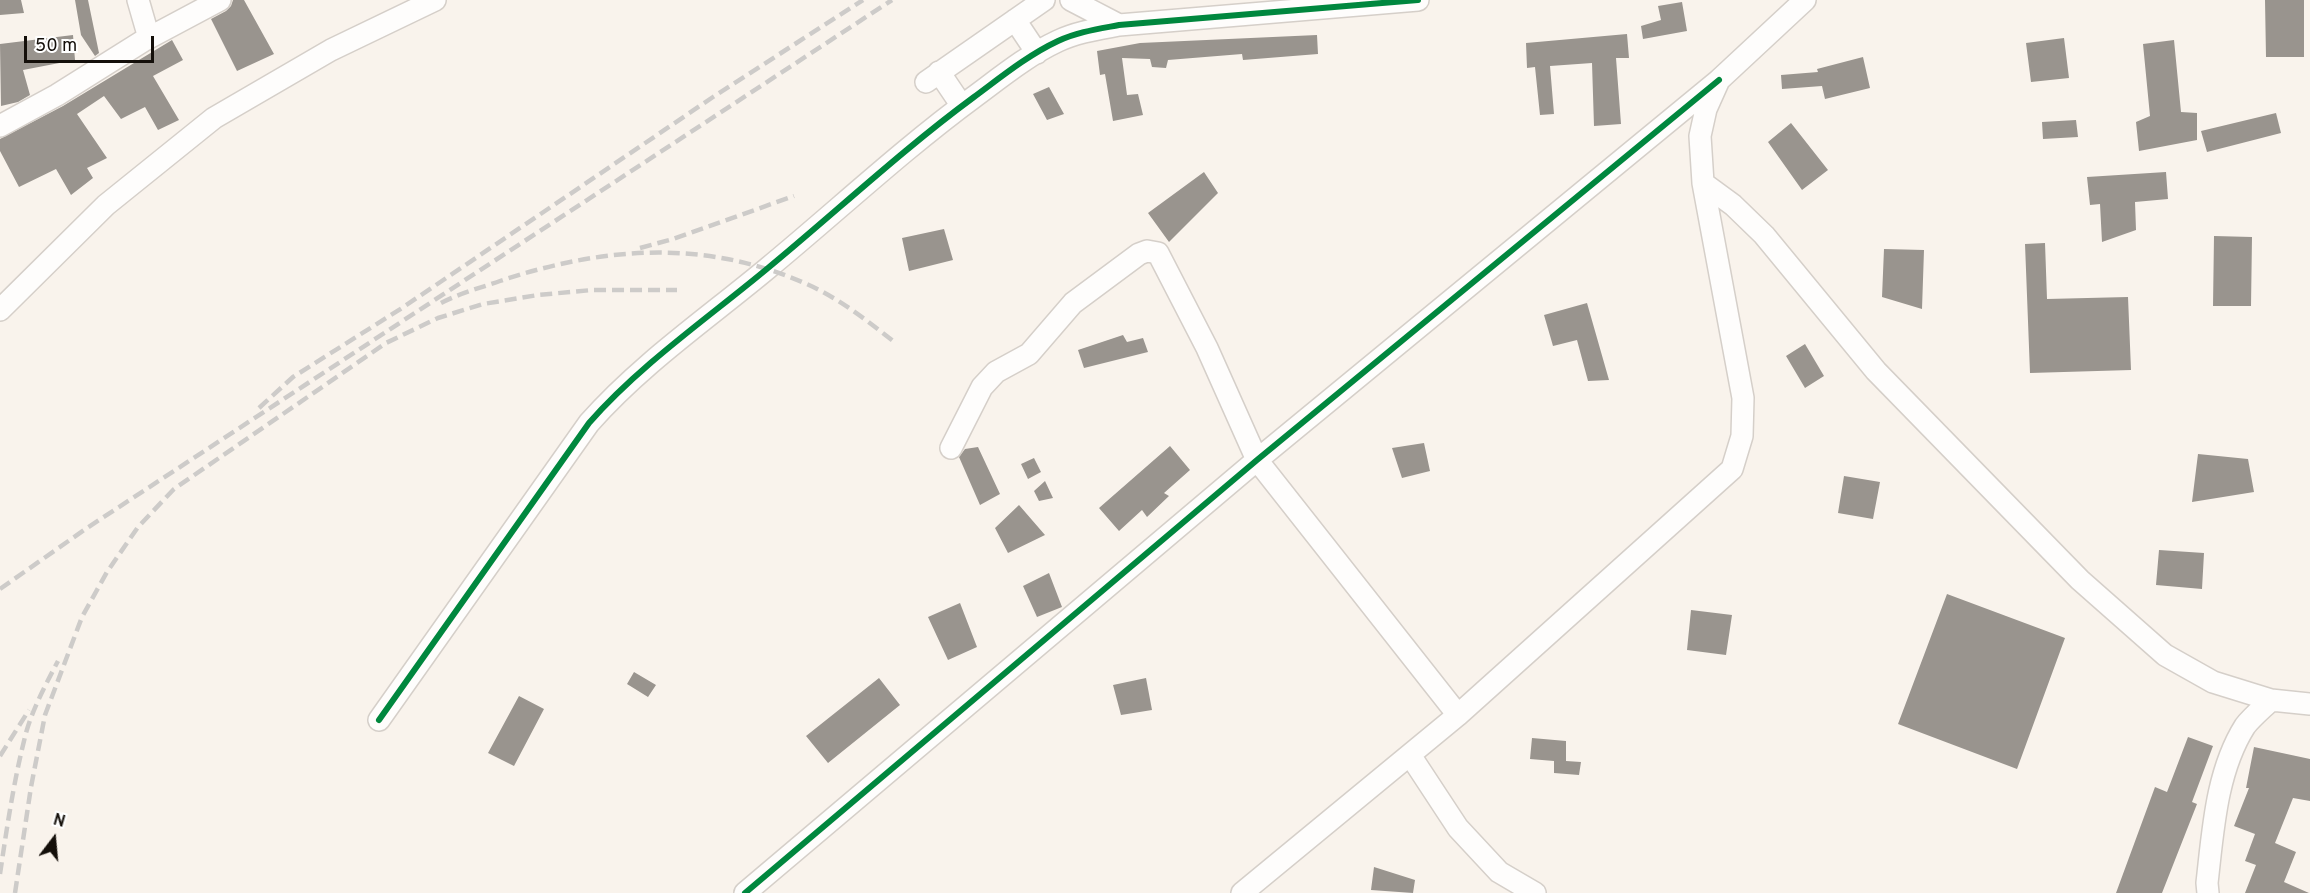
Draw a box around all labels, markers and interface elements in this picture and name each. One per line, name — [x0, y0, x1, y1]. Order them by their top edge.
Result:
scale bar — [27, 24, 158, 62]
text: 50 m — [35, 35, 77, 58]
north arrow — [24, 809, 84, 869]
text: N — [51, 810, 67, 833]

